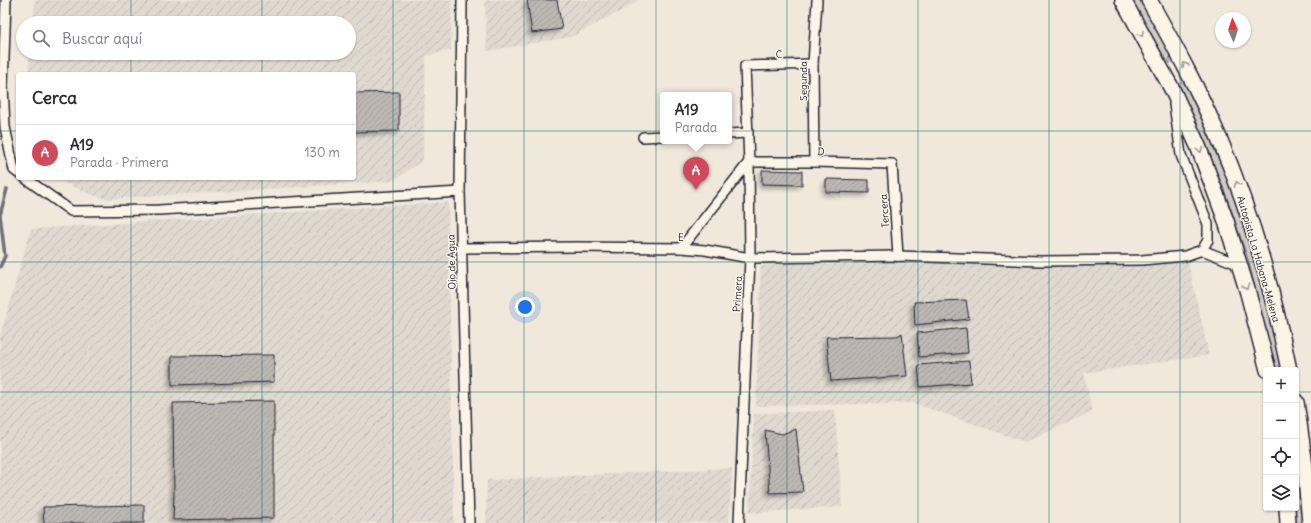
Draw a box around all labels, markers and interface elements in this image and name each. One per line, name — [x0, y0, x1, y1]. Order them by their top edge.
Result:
north arrow — [1215, 12, 1251, 48]
search box — [16, 16, 356, 60]
icon: search — [30, 27, 52, 49]
text: Buscar aquí — [62, 29, 142, 48]
one-way arrow — [1137, 30, 1144, 37]
street label: C — [776, 48, 783, 61]
street label: Segunda — [797, 61, 810, 101]
one-way arrow — [1183, 62, 1190, 69]
text: Cerca — [32, 87, 77, 109]
popup — [660, 92, 732, 144]
text: A19 — [675, 100, 699, 119]
text: Parada — [675, 119, 717, 136]
text: A19 — [70, 135, 94, 154]
text: A — [41, 144, 49, 161]
text: 130 m — [304, 144, 340, 161]
street label: D — [817, 145, 825, 158]
one-way arrow — [1195, 147, 1203, 154]
text: Parada · Primera — [70, 154, 169, 171]
pin: A — [683, 157, 709, 190]
one-way arrow — [1233, 181, 1241, 188]
street label: Tercera — [877, 193, 892, 228]
street label: Autopista La Habana-Melena — [1234, 194, 1283, 324]
street label: E — [678, 231, 684, 244]
street label: Ojo de Agua — [445, 234, 458, 290]
street label: Primera — [730, 275, 745, 312]
one-way arrow — [1241, 283, 1250, 290]
your location — [515, 297, 535, 317]
map controls — [1263, 367, 1299, 511]
button: + — [1263, 367, 1299, 403]
button: − — [1263, 403, 1299, 439]
button: locate — [1263, 439, 1299, 475]
button: layers — [1263, 475, 1299, 511]

